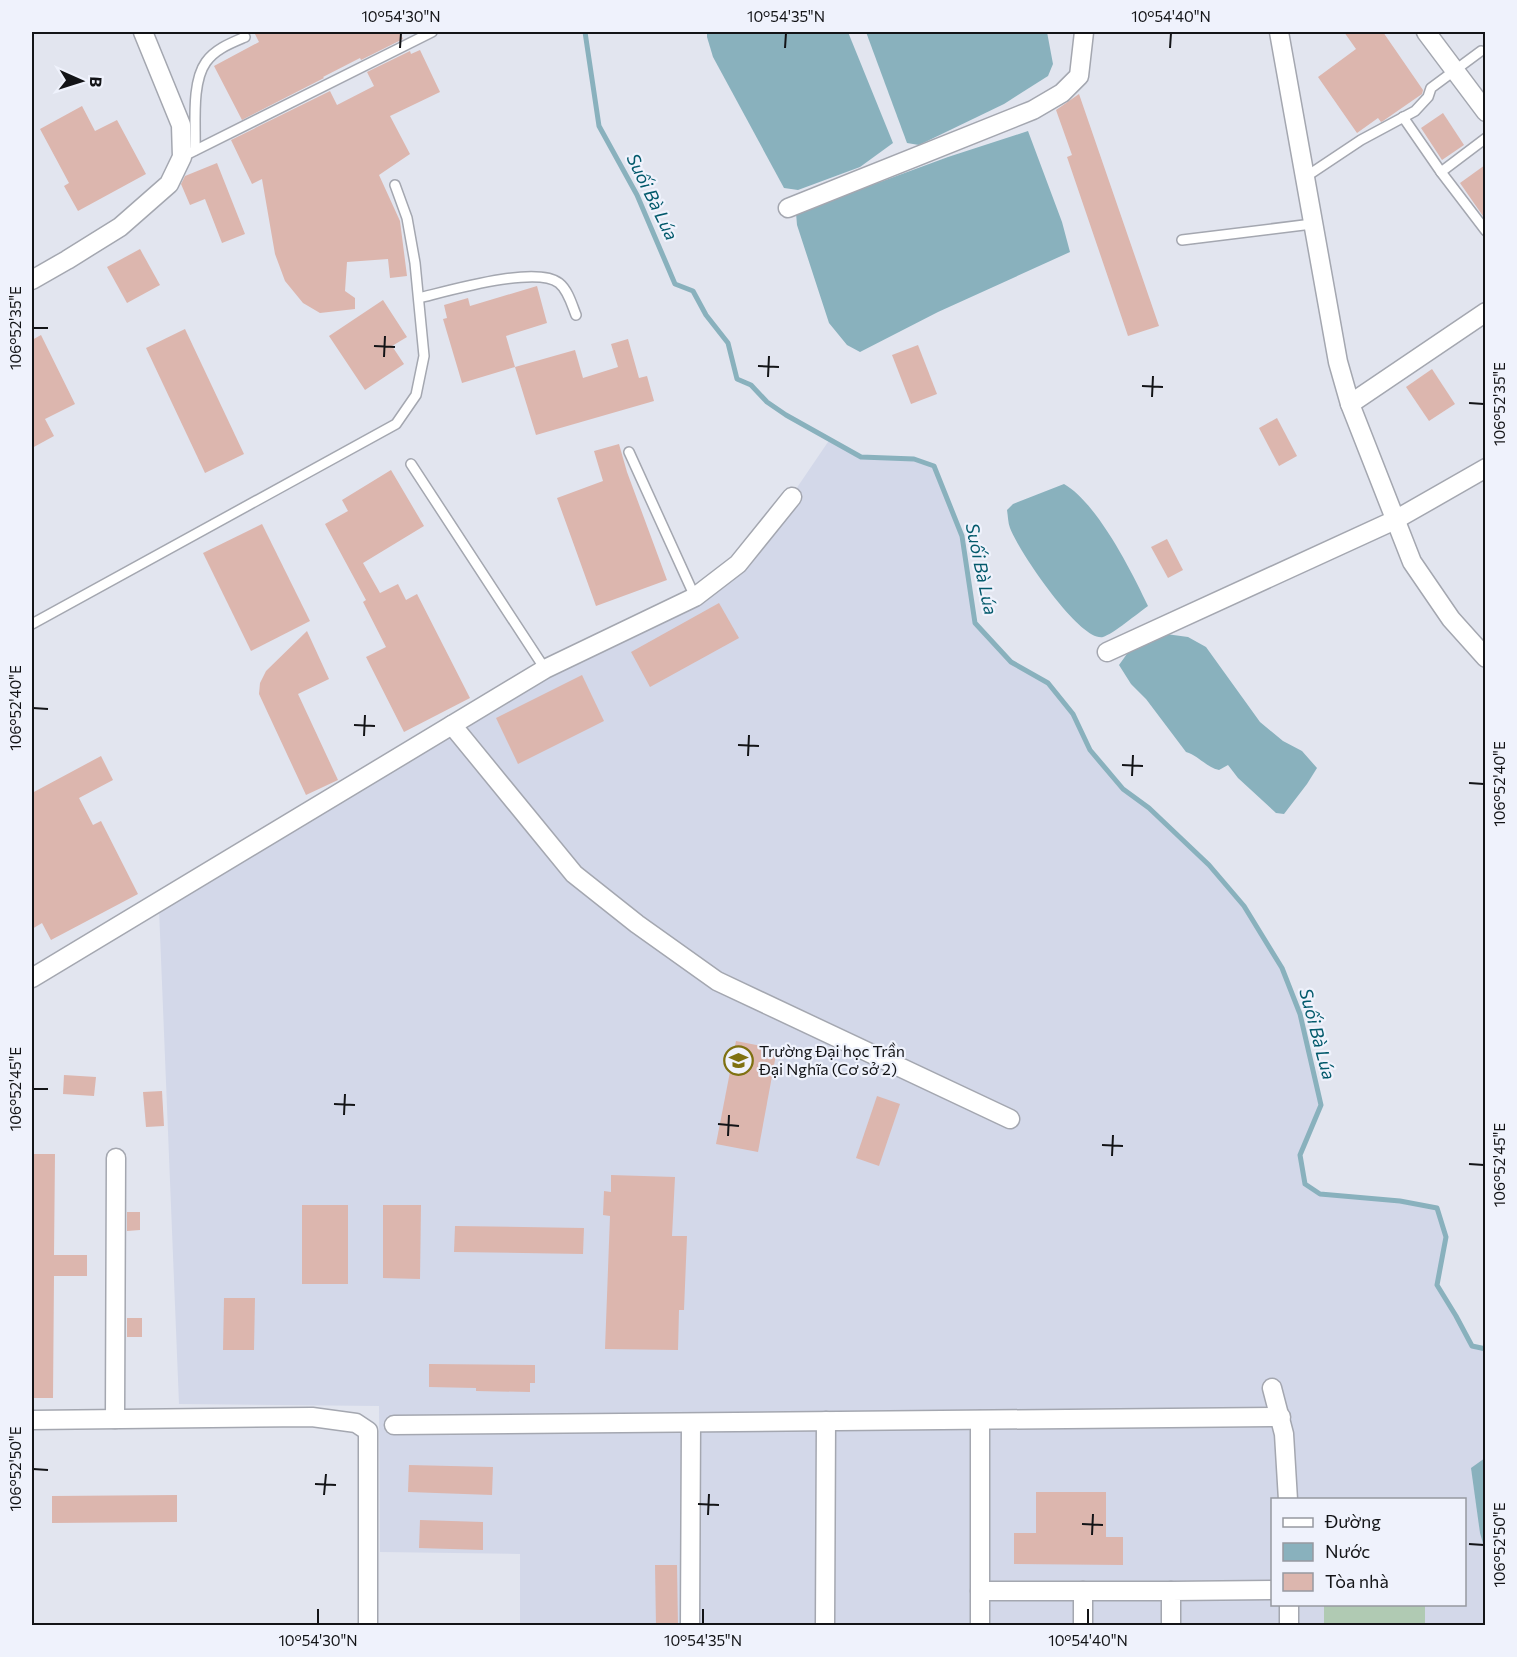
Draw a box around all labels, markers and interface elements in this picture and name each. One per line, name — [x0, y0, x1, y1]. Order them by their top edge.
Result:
text: 10°54'30"N — [361, 7, 441, 25]
text: 10°54'35"N — [747, 7, 825, 25]
text: 10°54'40"N — [1131, 7, 1211, 25]
north arrow — [51, 51, 111, 111]
text: B — [87, 76, 106, 88]
water label: Suối Bà Lúa — [622, 150, 683, 243]
text: 106°52'35"E — [6, 286, 24, 370]
text: 106°52'35"E — [1490, 362, 1508, 446]
water label: Suối Bà Lúa — [961, 521, 1002, 617]
text: 106°52'40"E — [6, 665, 24, 751]
text: 106°52'40"E — [1490, 741, 1508, 827]
water label: Suối Bà Lúa — [1295, 986, 1341, 1082]
place label: Trường Đại học Trần Đại Nghĩa (Cơ sở 2) — [758, 1041, 905, 1078]
school or university icon: Trường Đại học Trần Đại Nghĩa (Cơ sở 2) — [722, 1044, 754, 1076]
text: 106°52'45"E — [6, 1047, 24, 1131]
text: 106°52'45"E — [1490, 1123, 1508, 1207]
text: 106°52'50"E — [6, 1426, 24, 1512]
legend — [1271, 1498, 1466, 1606]
text: 106°52'50"E — [1490, 1502, 1508, 1588]
text: Đường — [1324, 1510, 1381, 1532]
text: Nước — [1325, 1540, 1370, 1562]
text: Tòa nhà — [1325, 1570, 1389, 1592]
text: 10°54'30"N — [278, 1631, 358, 1649]
text: 10°54'35"N — [664, 1631, 742, 1649]
text: 10°54'40"N — [1048, 1631, 1128, 1649]

